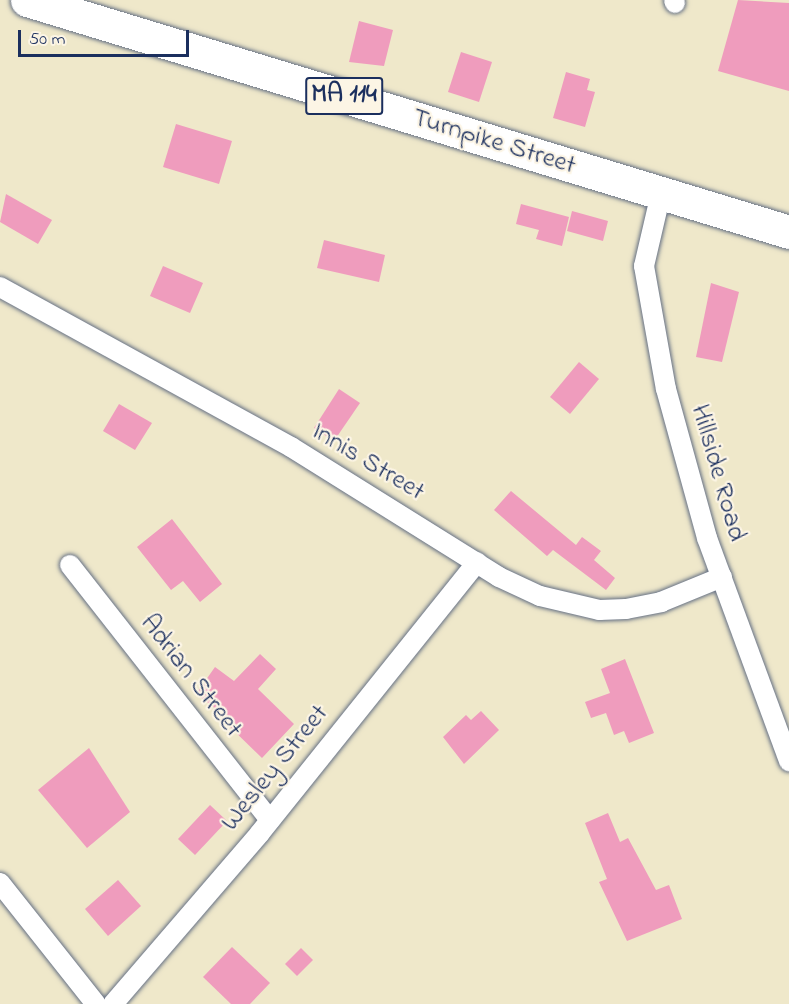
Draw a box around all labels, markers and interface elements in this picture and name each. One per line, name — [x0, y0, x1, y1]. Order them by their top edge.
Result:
scale bar — [21, 18, 192, 56]
text: 50 m — [29, 27, 66, 53]
road number: MA 114 — [305, 73, 383, 119]
street label: Turnpike Street — [408, 102, 580, 182]
street label: Hillside Road — [683, 401, 753, 545]
street label: Innis Street — [306, 416, 430, 508]
street label: Adrian Street — [133, 608, 249, 744]
street label: Wesley Street — [214, 698, 336, 838]

